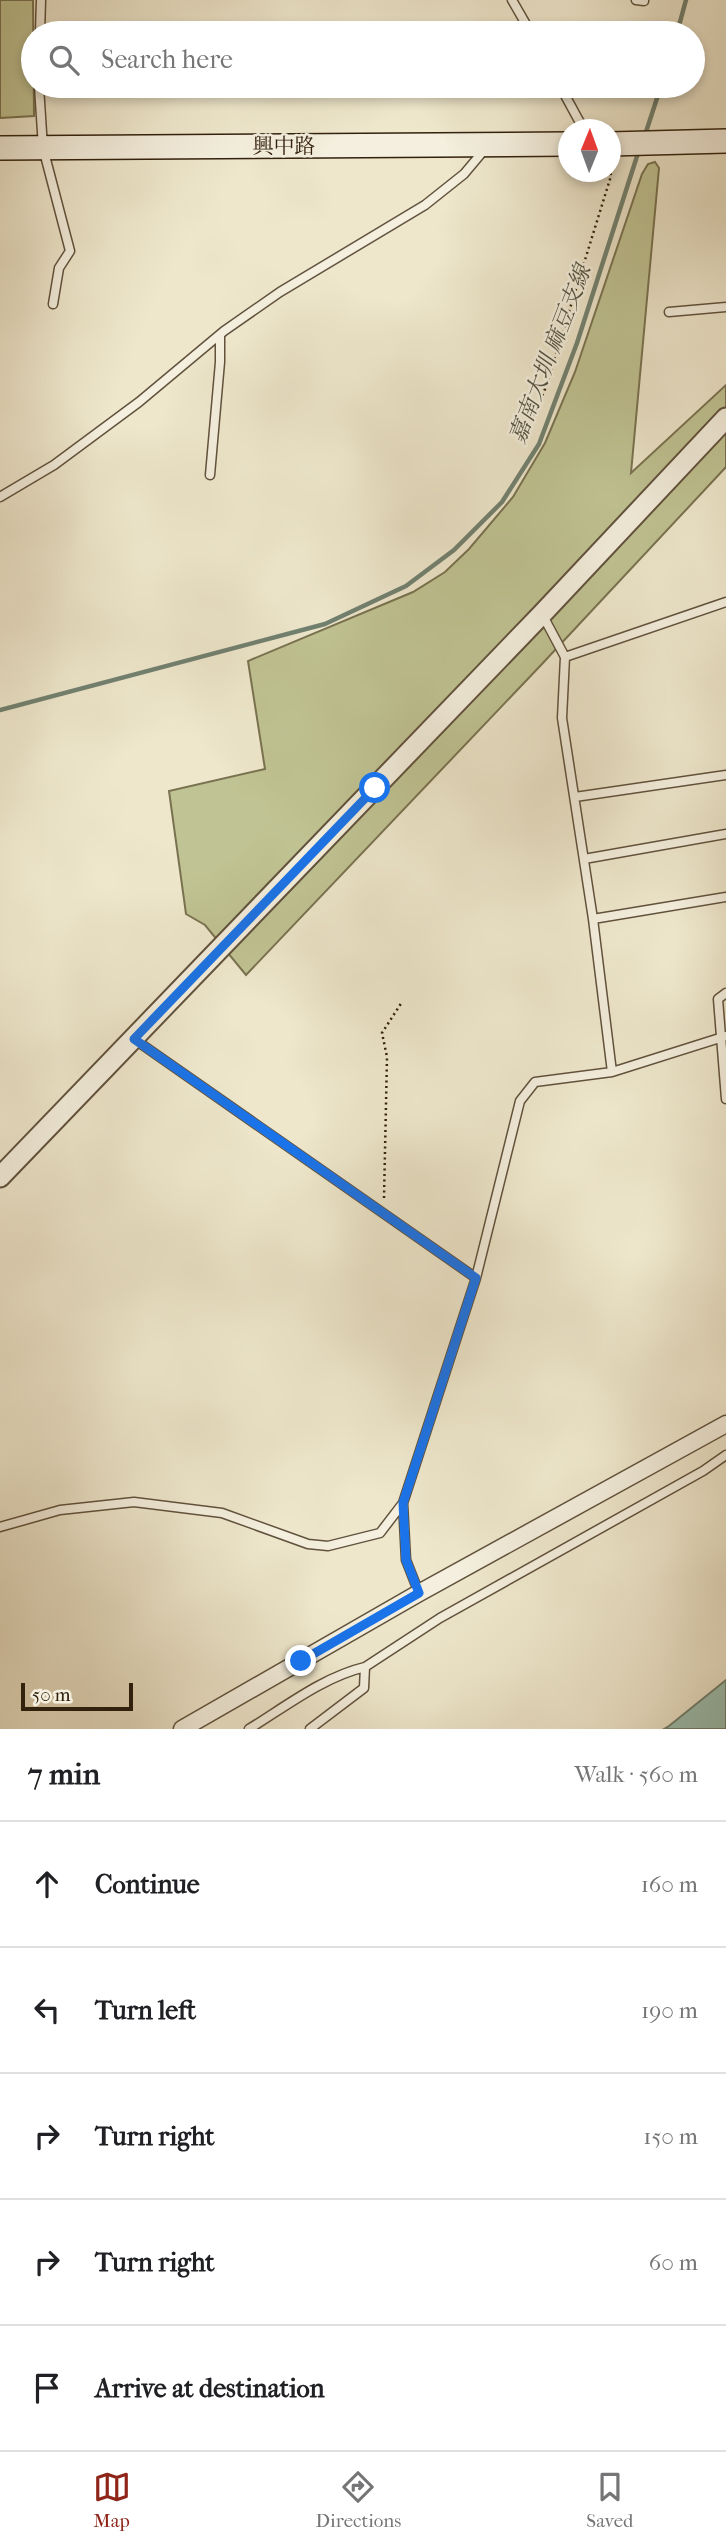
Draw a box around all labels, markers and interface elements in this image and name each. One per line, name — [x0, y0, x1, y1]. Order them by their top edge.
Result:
search box — [21, 21, 705, 98]
icon: search — [45, 41, 83, 79]
text: Search here — [101, 44, 233, 75]
north arrow — [558, 119, 621, 182]
street label: 興中路 — [253, 134, 316, 158]
water label: 嘉南大圳 麻豆支線 — [504, 259, 597, 447]
route start — [359, 772, 390, 803]
route end — [285, 1645, 316, 1676]
scale bar — [21, 1680, 133, 1712]
text: 50 m — [32, 1684, 71, 1706]
text: 7 min — [28, 1757, 100, 1792]
text: Walk · 560 m — [574, 1761, 698, 1788]
icon: ahead — [28, 1865, 66, 1903]
text: Continue — [95, 1869, 200, 1900]
text: 160 m — [641, 1871, 698, 1898]
icon: left — [28, 1991, 66, 2029]
text: Turn left — [95, 1995, 196, 2026]
text: 190 m — [641, 1997, 698, 2024]
icon: right — [28, 2117, 66, 2155]
text: Turn right — [95, 2121, 215, 2152]
text: 150 m — [643, 2123, 698, 2150]
icon: right — [28, 2243, 66, 2281]
text: Turn right — [95, 2247, 215, 2278]
text: 60 m — [649, 2249, 698, 2276]
icon: arrive — [28, 2369, 66, 2407]
text: Arrive at destination — [95, 2373, 325, 2404]
tab: Map — [93, 2468, 131, 2532]
tab: Directions — [316, 2468, 401, 2532]
tab: Saved — [586, 2468, 633, 2532]

